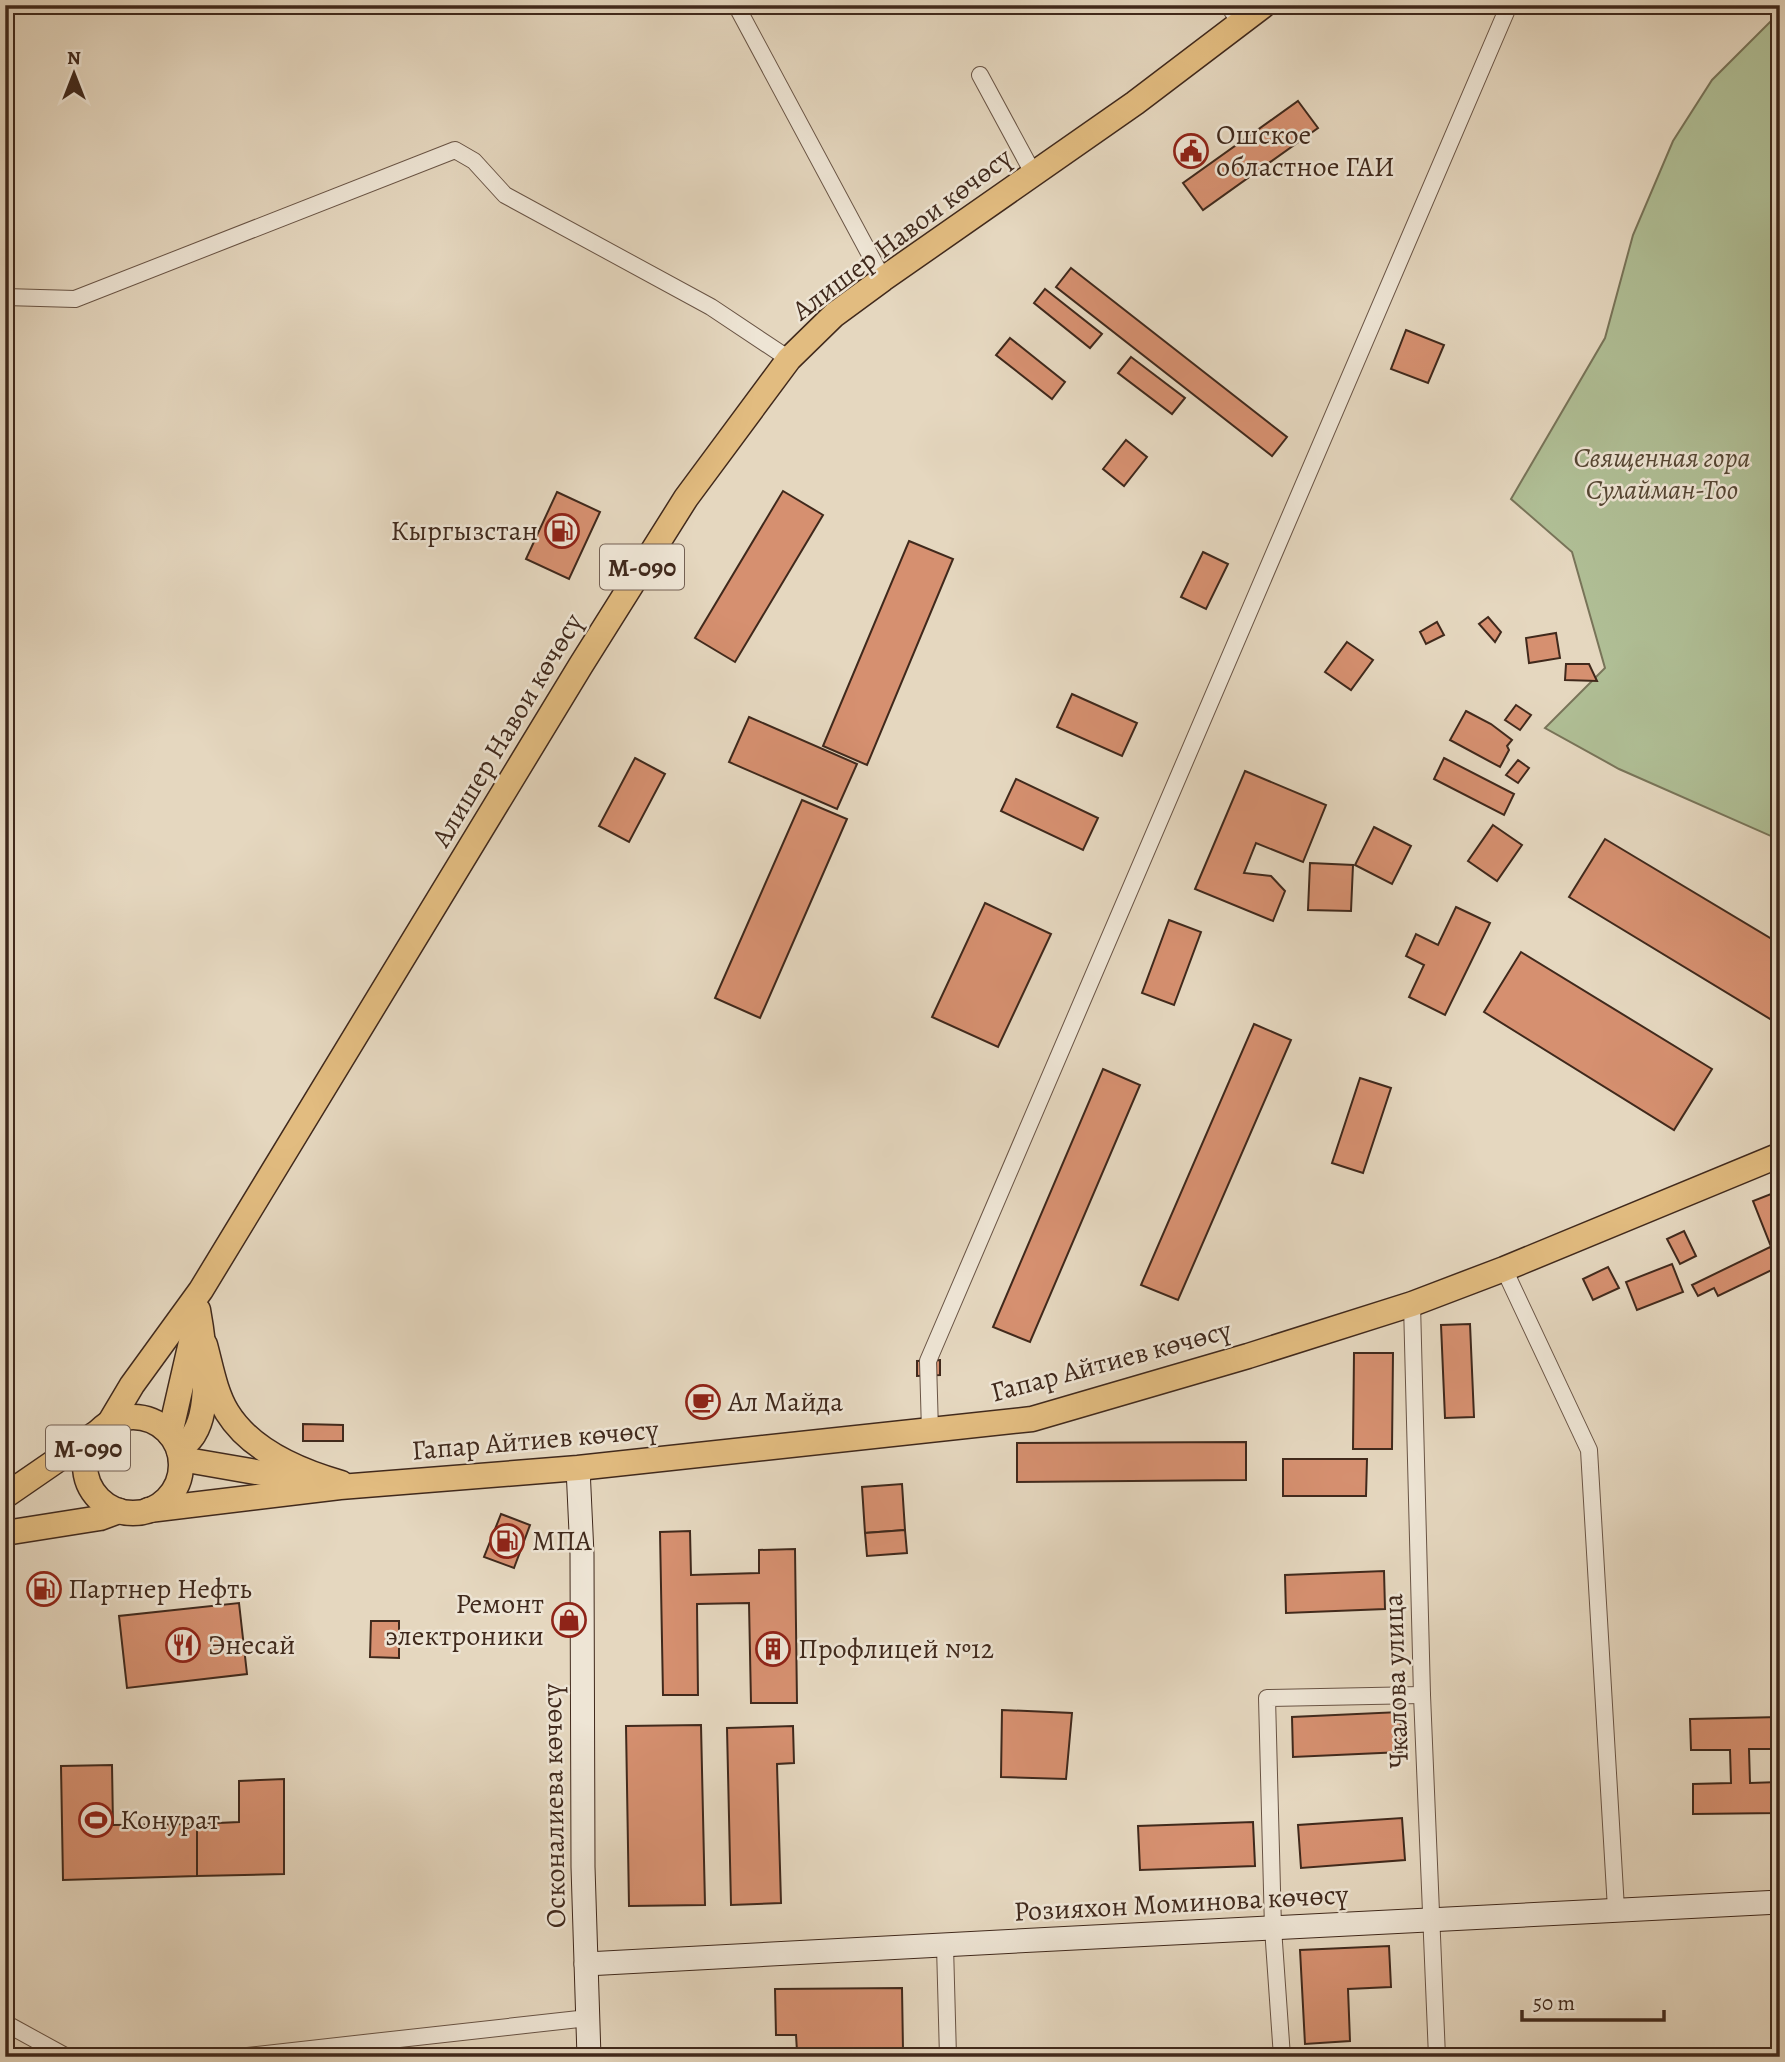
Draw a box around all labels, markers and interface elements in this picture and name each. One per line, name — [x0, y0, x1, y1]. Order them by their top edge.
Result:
north arrow — [38, 38, 108, 108]
text: N — [67, 45, 81, 71]
place label: Ошское областное ГАИ — [1216, 116, 1395, 186]
public building icon: Ошское областное ГАИ — [1172, 132, 1210, 170]
street label: Алишер Навои көчөсү — [783, 139, 1020, 330]
park label: Священная гора Сулайман-Тоо — [1574, 439, 1750, 509]
place label: Кыргызстан — [391, 512, 538, 550]
fuel station icon: Кыргызстан — [543, 512, 581, 550]
road number: М-090 — [600, 544, 684, 590]
street label: Алишер Навои көчөсү — [422, 606, 592, 855]
street label: Гапар Айтиев көчөсү — [987, 1311, 1236, 1411]
cafe icon: Ал Майда — [684, 1383, 722, 1421]
place label: Ал Майда — [727, 1383, 843, 1421]
street label: Гапар Айтиев көчөсү — [410, 1410, 660, 1470]
road number: М-090 — [46, 1426, 130, 1470]
fuel station icon: МПА — [488, 1522, 526, 1560]
place label: МПА — [532, 1522, 592, 1560]
fuel station icon: Партнер Нефть — [25, 1570, 63, 1608]
place label: Партнер Нефть — [68, 1570, 252, 1608]
place label: Ремонт электроники — [385, 1585, 544, 1655]
street label: Чкалова улица — [1374, 1593, 1418, 1769]
shop icon: Ремонт электроники — [550, 1601, 588, 1639]
restaurant icon: Энесай — [164, 1626, 202, 1664]
place label: Энесай — [208, 1626, 296, 1664]
building icon: Профлицей №12 — [754, 1630, 792, 1668]
place label: Профлицей №12 — [798, 1630, 994, 1668]
street label: Осконалиева көчөсү — [533, 1683, 575, 1929]
sports icon: Конурат — [77, 1801, 115, 1839]
place label: Конурат — [120, 1801, 220, 1839]
street label: Розияхон Моминова көчөсү — [1013, 1875, 1350, 1931]
scale bar — [1522, 1978, 1664, 2022]
text: 50 m — [1533, 1989, 1575, 2017]

